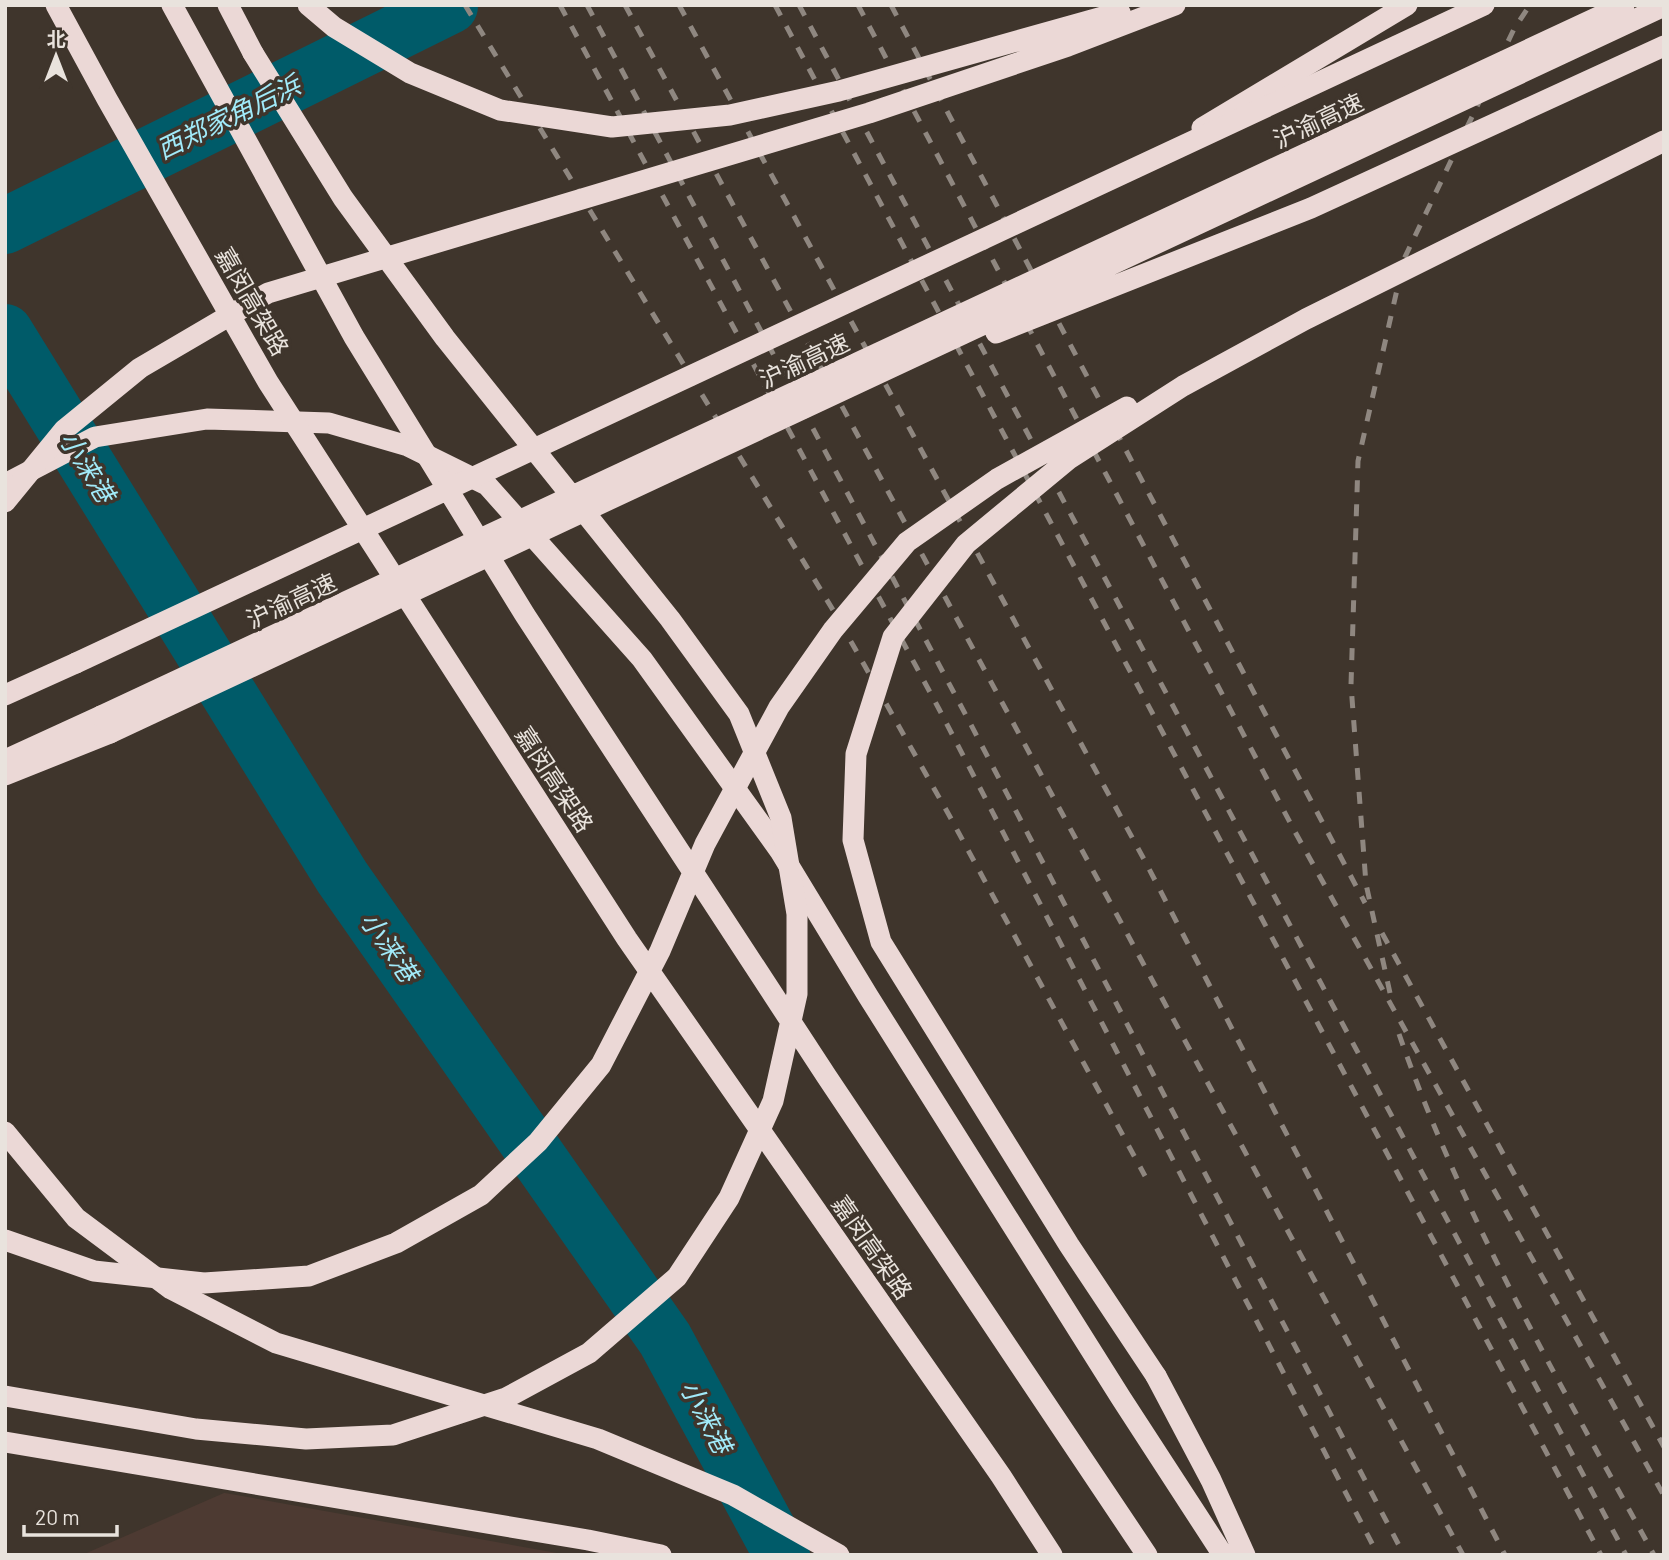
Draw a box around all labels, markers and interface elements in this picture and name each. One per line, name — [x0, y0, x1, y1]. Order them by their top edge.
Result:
north arrow — [21, 21, 91, 91]
text: 北 — [46, 27, 66, 50]
water label: 西郑家角后浜 — [151, 67, 307, 164]
street label: 沪渝高速 — [1268, 87, 1368, 153]
street label: 嘉闵高架路 — [210, 242, 296, 360]
street label: 沪渝高速 — [754, 327, 854, 393]
water label: 小涞港 — [54, 425, 124, 511]
street label: 沪渝高速 — [241, 567, 341, 633]
street label: 嘉闵高架路 — [510, 721, 600, 837]
water label: 小涞港 — [355, 905, 427, 990]
street label: 嘉闵高架路 — [827, 1190, 919, 1304]
water label: 小涞港 — [675, 1374, 741, 1461]
scale bar — [24, 1494, 117, 1538]
text: 20 m — [35, 1504, 80, 1529]

